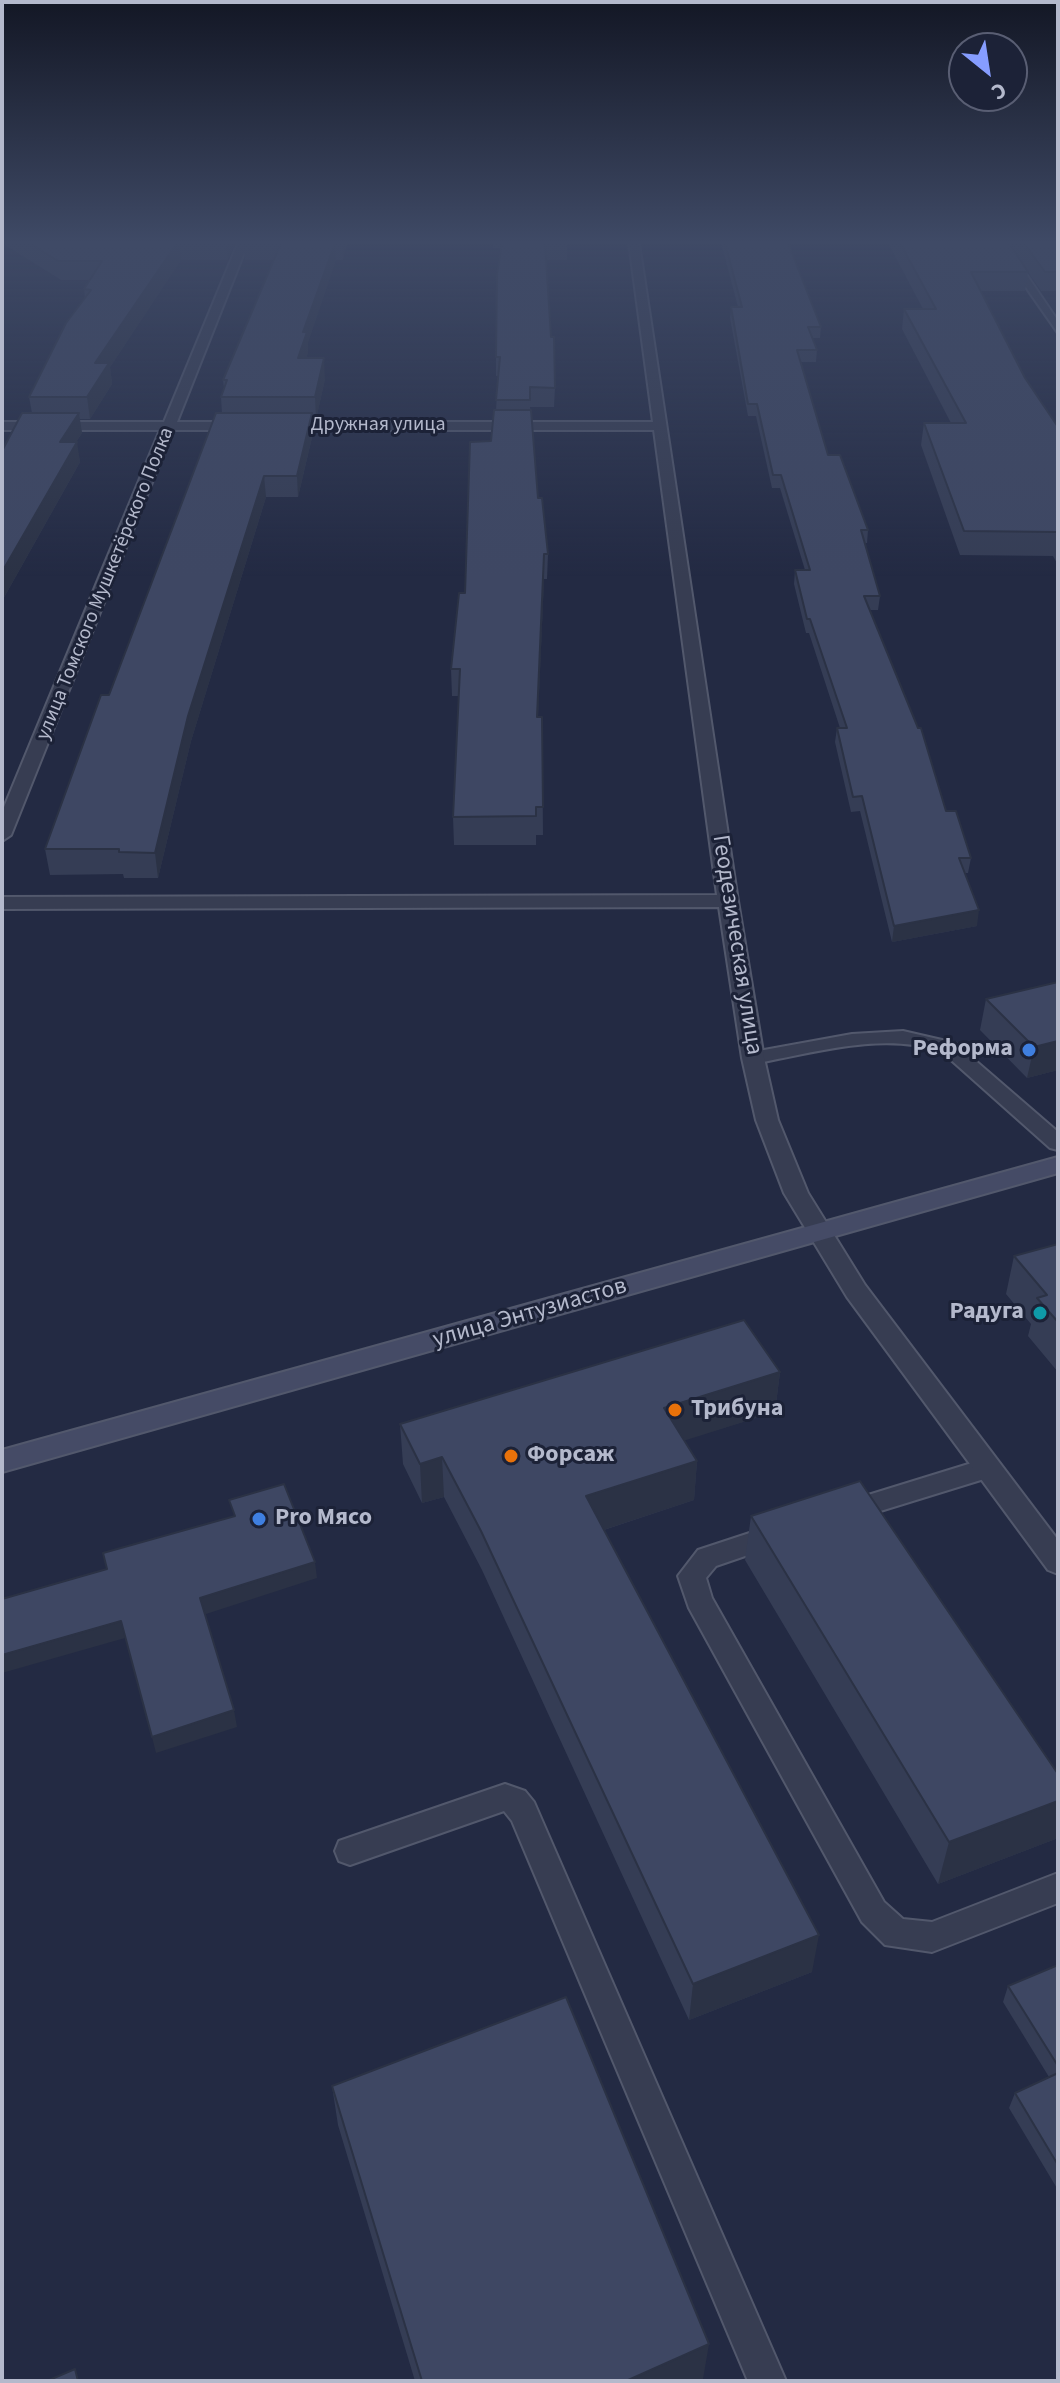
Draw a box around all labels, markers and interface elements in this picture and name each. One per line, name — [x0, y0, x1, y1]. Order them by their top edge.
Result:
north arrow — [948, 32, 1028, 112]
text: С — [985, 74, 1013, 108]
street label: Дружная улица — [310, 414, 446, 438]
street label: улица Томского Мушкетёрского Полка — [32, 424, 180, 744]
street label: Геодезическая улица — [704, 833, 768, 1057]
place label: Реформа — [913, 1036, 1013, 1064]
marker: Реформа — [1020, 1041, 1038, 1059]
street label: улица Энтузиастов — [430, 1273, 630, 1355]
place label: Радуга — [949, 1299, 1024, 1327]
marker: Радуга — [1031, 1304, 1049, 1322]
place label: Трибуна — [691, 1396, 783, 1424]
marker: Трибуна — [666, 1401, 684, 1419]
place label: Форсаж — [527, 1442, 614, 1470]
marker: Форсаж — [502, 1447, 520, 1465]
place label: Pro Мясо — [275, 1505, 372, 1533]
marker: Pro Мясо — [250, 1510, 268, 1528]

